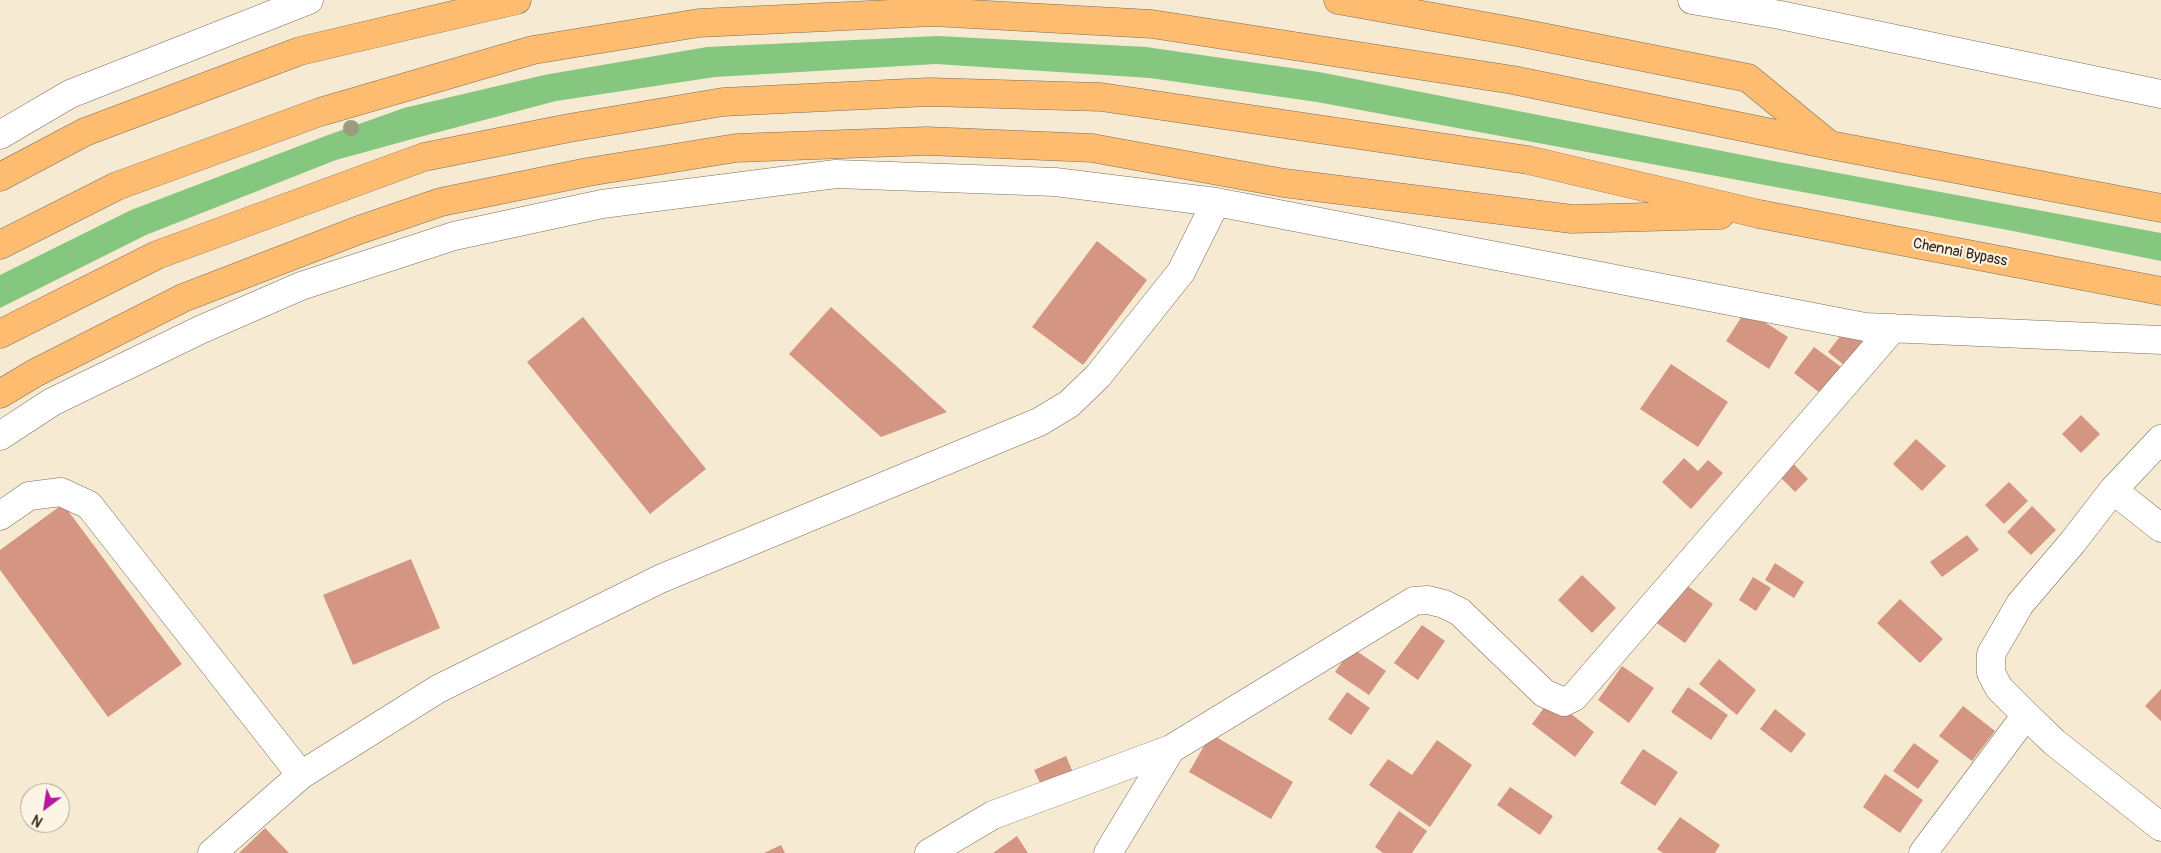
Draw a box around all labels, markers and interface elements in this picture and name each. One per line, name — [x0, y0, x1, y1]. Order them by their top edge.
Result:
street label: Chennai Bypass — [1911, 235, 2009, 271]
north arrow — [20, 783, 70, 833]
text: N — [29, 811, 46, 830]

